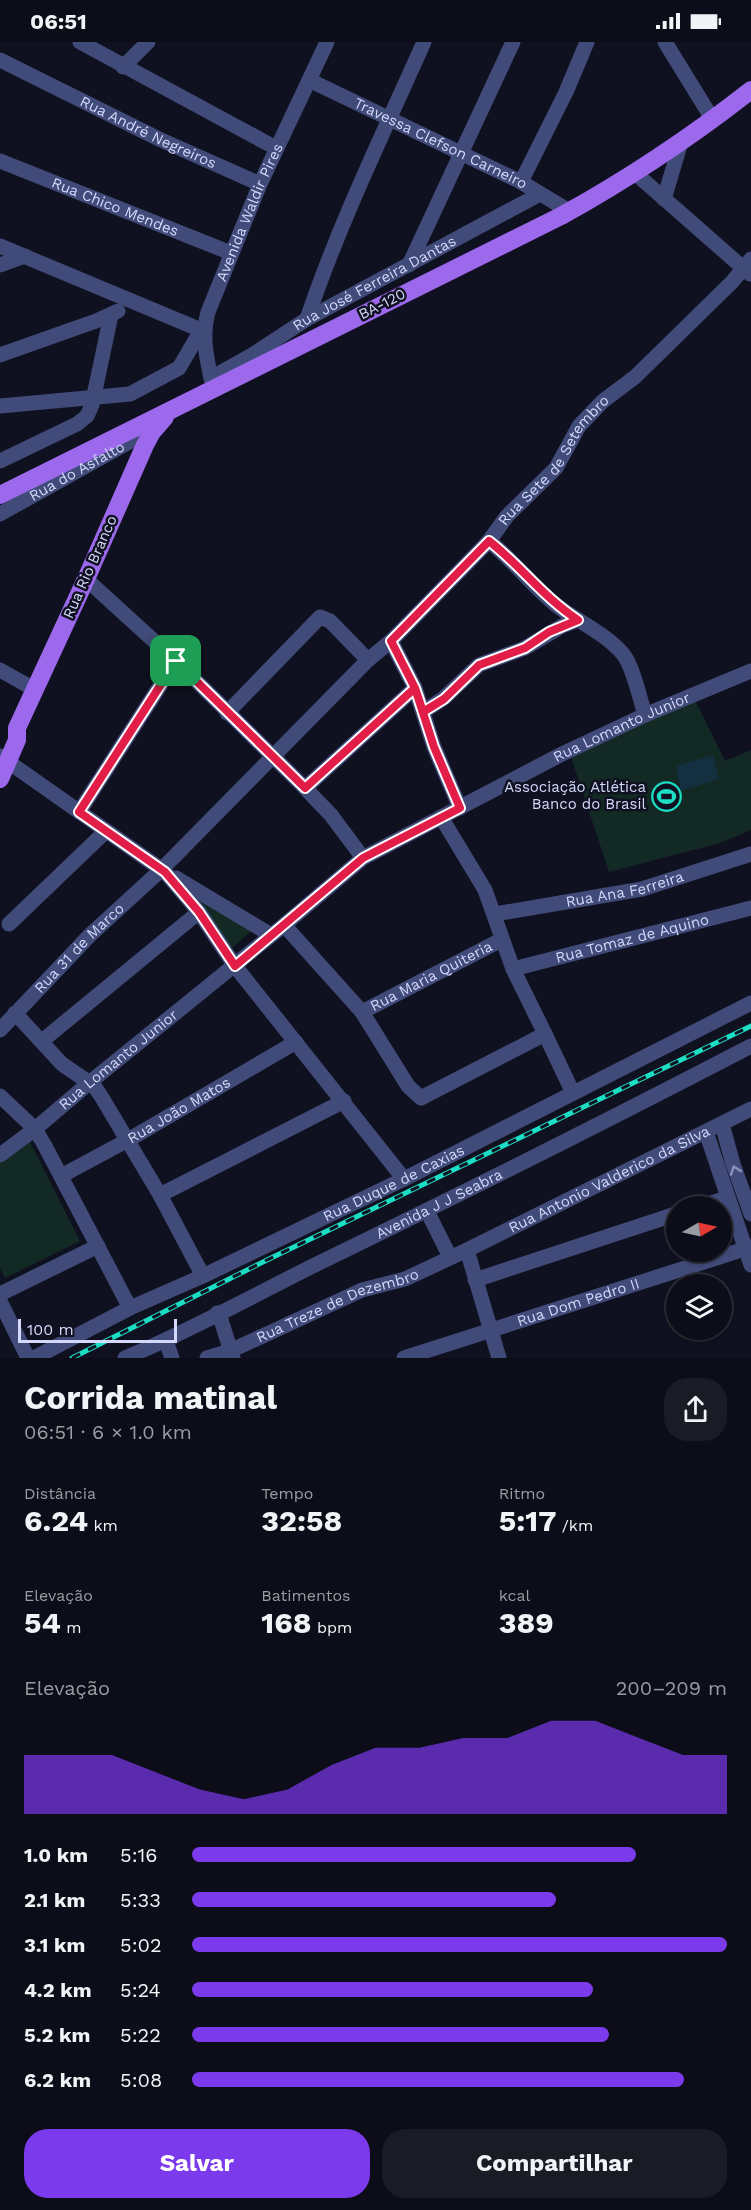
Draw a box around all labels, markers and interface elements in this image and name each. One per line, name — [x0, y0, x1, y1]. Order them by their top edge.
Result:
text: 06:51 — [30, 9, 87, 34]
street label: Rua André Negreiros — [77, 92, 219, 172]
street label: Travessa Clefson Carneiro — [351, 94, 531, 193]
street label: Avenida Waldir Pires — [212, 140, 287, 284]
street label: Rua Chico Mendes — [49, 174, 181, 240]
street label: Rua José Ferreira Dantas — [289, 232, 459, 335]
street label: BA-120 — [356, 285, 408, 323]
street label: Rua Sete de Setembro — [494, 391, 612, 529]
street label: Rua do Asfalto — [26, 437, 128, 505]
street label: Rua Rio Branco — [59, 513, 121, 621]
pin — [150, 635, 201, 686]
icon: arrive — [159, 644, 192, 677]
street label: Rua Lomanto Junior — [550, 688, 693, 766]
place label: Associação Atlética Banco do Brasil — [504, 778, 646, 813]
sports icon: Associação Atlética Banco do Brasil — [651, 780, 683, 812]
street label: Rua Ana Ferreira — [564, 867, 686, 911]
street label: Rua 31 de Marco — [31, 899, 128, 997]
street label: Rua Tomaz de Aquino — [554, 910, 711, 967]
street label: Rua Maria Quiteria — [367, 937, 496, 1015]
street label: Rua Lomanto Junior — [55, 1006, 181, 1114]
street label: Rua João Matos — [124, 1073, 234, 1147]
street label: Rua Antonio Valderico da Silva — [506, 1122, 713, 1237]
street label: Rua Duque de Caxias — [320, 1141, 467, 1226]
street label: Avenida J J Seabra — [373, 1165, 506, 1243]
one-way arrow — [729, 1165, 742, 1176]
north arrow — [666, 1196, 732, 1262]
map controls — [666, 1196, 732, 1340]
street label: Rua Treze de Dezembro — [253, 1265, 422, 1347]
street label: Rua Dom Pedro II — [515, 1274, 642, 1330]
button: layers — [666, 1274, 732, 1340]
scale bar — [18, 1316, 177, 1344]
text: 100 m — [27, 1320, 74, 1339]
text: Corrida matinal — [24, 1378, 277, 1417]
button: share — [664, 1378, 727, 1441]
text: 06:51 · 6 × 1.0 km — [24, 1420, 192, 1444]
text: Distância — [24, 1484, 96, 1503]
text: Tempo — [261, 1484, 313, 1503]
text: Ritmo — [499, 1484, 545, 1503]
text: 6.24 — [24, 1503, 88, 1538]
text: 32:58 — [261, 1503, 342, 1538]
text: 5:17 — [499, 1503, 556, 1538]
text: km — [88, 1516, 118, 1535]
text: /km — [556, 1516, 593, 1535]
text: Elevação — [24, 1586, 93, 1605]
text: Batimentos — [261, 1586, 350, 1605]
text: kcal — [499, 1586, 530, 1605]
text: 54 — [24, 1605, 61, 1640]
text: 168 — [261, 1605, 312, 1640]
text: 389 — [499, 1605, 554, 1640]
text: m — [61, 1618, 82, 1637]
text: bpm — [312, 1618, 352, 1637]
text: Elevação — [24, 1676, 110, 1700]
text: 200–209 m — [616, 1676, 727, 1700]
text: 1.0 km — [24, 1843, 88, 1867]
text: 5:16 — [120, 1843, 158, 1867]
text: 2.1 km — [24, 1888, 85, 1912]
text: 5:33 — [120, 1888, 161, 1912]
text: 3.1 km — [24, 1933, 85, 1957]
text: 5:02 — [120, 1933, 162, 1957]
text: 4.2 km — [24, 1978, 92, 2002]
text: 5:24 — [120, 1978, 161, 2002]
text: 5.2 km — [24, 2023, 90, 2047]
text: 5:22 — [120, 2023, 161, 2047]
text: 6.2 km — [24, 2068, 91, 2092]
text: 5:08 — [120, 2068, 162, 2092]
button: Salvar — [24, 2129, 370, 2198]
button: Compartilhar — [382, 2129, 727, 2198]

